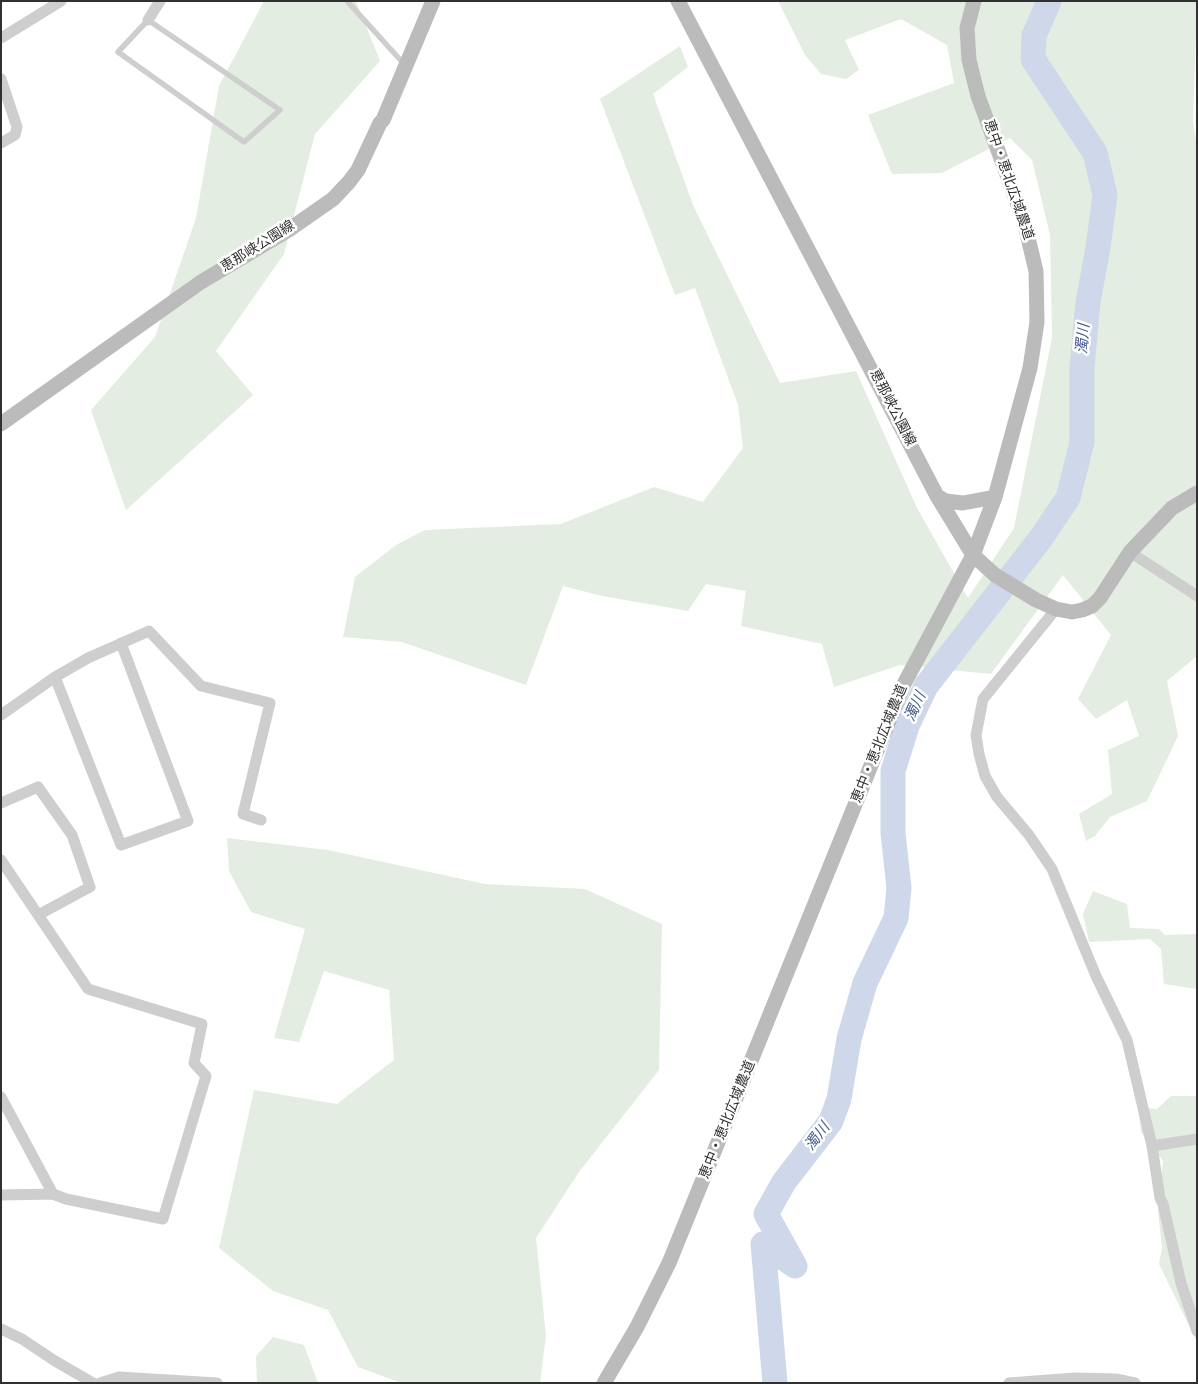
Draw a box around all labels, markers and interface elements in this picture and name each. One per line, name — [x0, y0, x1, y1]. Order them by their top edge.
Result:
street label: 恵中・恵北広域農道 — [980, 118, 1036, 242]
street label: 恵那峡公園線 — [218, 218, 298, 276]
water label: 濁川 — [1074, 323, 1094, 355]
street label: 恵那峡公園線 — [865, 367, 919, 449]
street label: 恵中・恵北広域農道 — [849, 682, 911, 806]
water label: 濁川 — [902, 690, 930, 724]
street label: 恵中・恵北広域農道 — [697, 1058, 759, 1182]
water label: 濁川 — [802, 1120, 834, 1154]

